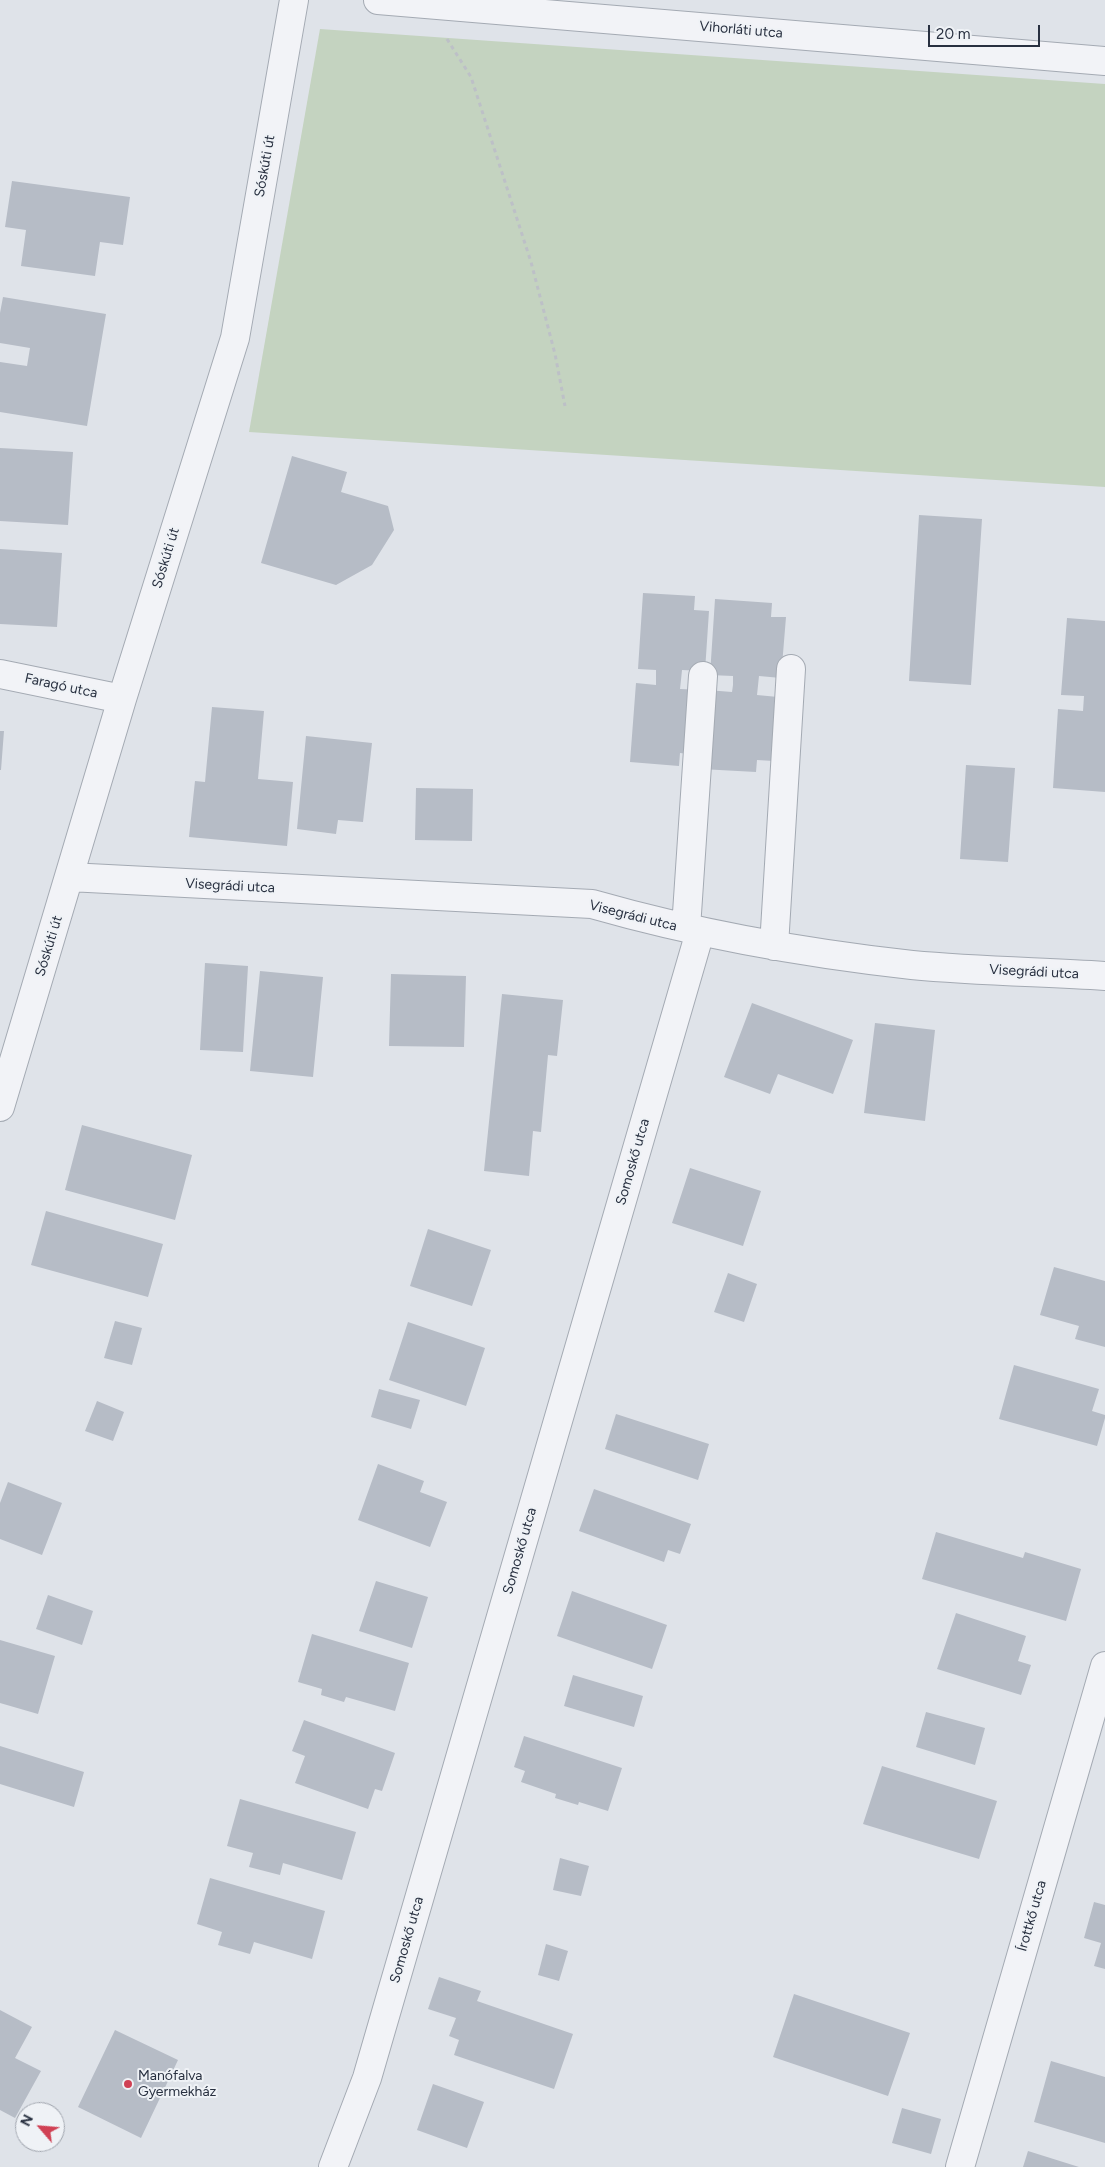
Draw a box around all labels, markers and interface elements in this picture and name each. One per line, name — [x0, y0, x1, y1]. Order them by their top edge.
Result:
scale bar — [930, 15, 1042, 47]
street label: Vihorláti utca — [699, 18, 783, 42]
text: 20 m — [936, 25, 970, 43]
street label: Sóskúti út — [251, 134, 279, 198]
street label: Sóskúti út — [149, 525, 183, 591]
street label: Faragó utca — [23, 670, 99, 702]
street label: Visegrádi utca — [185, 875, 275, 897]
street label: Visegrádi utca — [587, 897, 679, 935]
street label: Sóskúti út — [32, 913, 66, 979]
street label: Visegrádi utca — [989, 961, 1079, 983]
street label: Somoskő utca — [613, 1117, 653, 1207]
street label: Somoskő utca — [500, 1506, 540, 1596]
street label: Írottkő utca — [1014, 1878, 1050, 1954]
street label: Somoskő utca — [387, 1895, 427, 1985]
place label: Manófalva Gyermekház — [138, 2068, 216, 2100]
marker: Manófalva Gyermekház — [122, 2078, 134, 2090]
north arrow — [15, 2102, 65, 2152]
text: N — [17, 2112, 37, 2129]

